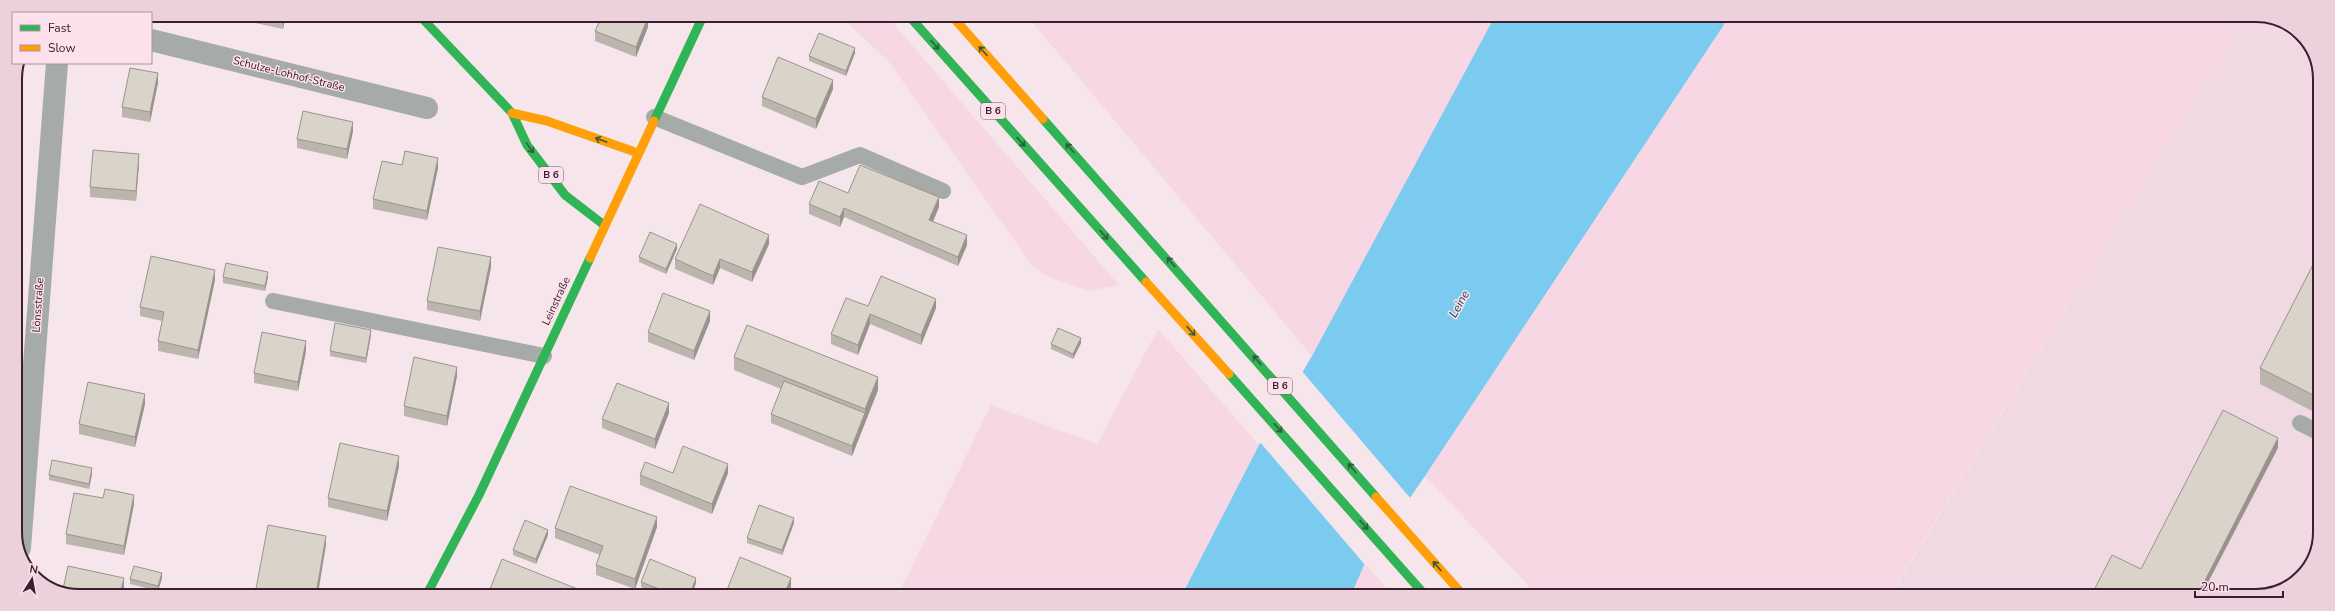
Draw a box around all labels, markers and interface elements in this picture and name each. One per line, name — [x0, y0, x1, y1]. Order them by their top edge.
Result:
legend — [12, 12, 152, 64]
text: Fast — [48, 20, 71, 36]
text: Slow — [48, 40, 76, 56]
one-way arrow — [930, 40, 940, 50]
one-way arrow — [979, 46, 988, 56]
street label: Schulze-Lohhof-Straße — [232, 53, 347, 95]
road number: B 6 — [981, 103, 1005, 119]
one-way arrow — [595, 135, 607, 143]
one-way arrow — [1017, 137, 1026, 147]
one-way arrow — [526, 142, 534, 153]
one-way arrow — [1065, 142, 1074, 153]
road number: B 6 — [539, 167, 563, 183]
one-way arrow — [1099, 229, 1108, 240]
one-way arrow — [1166, 257, 1175, 268]
street label: Leinstraße — [538, 274, 574, 328]
street label: Lönsstraße — [29, 277, 47, 333]
water label: Leine — [1445, 287, 1473, 320]
one-way arrow — [1186, 326, 1195, 336]
one-way arrow — [1252, 354, 1261, 365]
road number: B 6 — [1268, 378, 1292, 394]
one-way arrow — [1273, 423, 1282, 433]
one-way arrow — [1348, 463, 1357, 473]
one-way arrow — [1360, 519, 1369, 530]
north arrow — [12, 559, 52, 599]
one-way arrow — [1433, 560, 1442, 571]
text: N — [28, 562, 39, 578]
scale bar — [2195, 573, 2283, 599]
text: 20 m — [2201, 579, 2229, 595]

